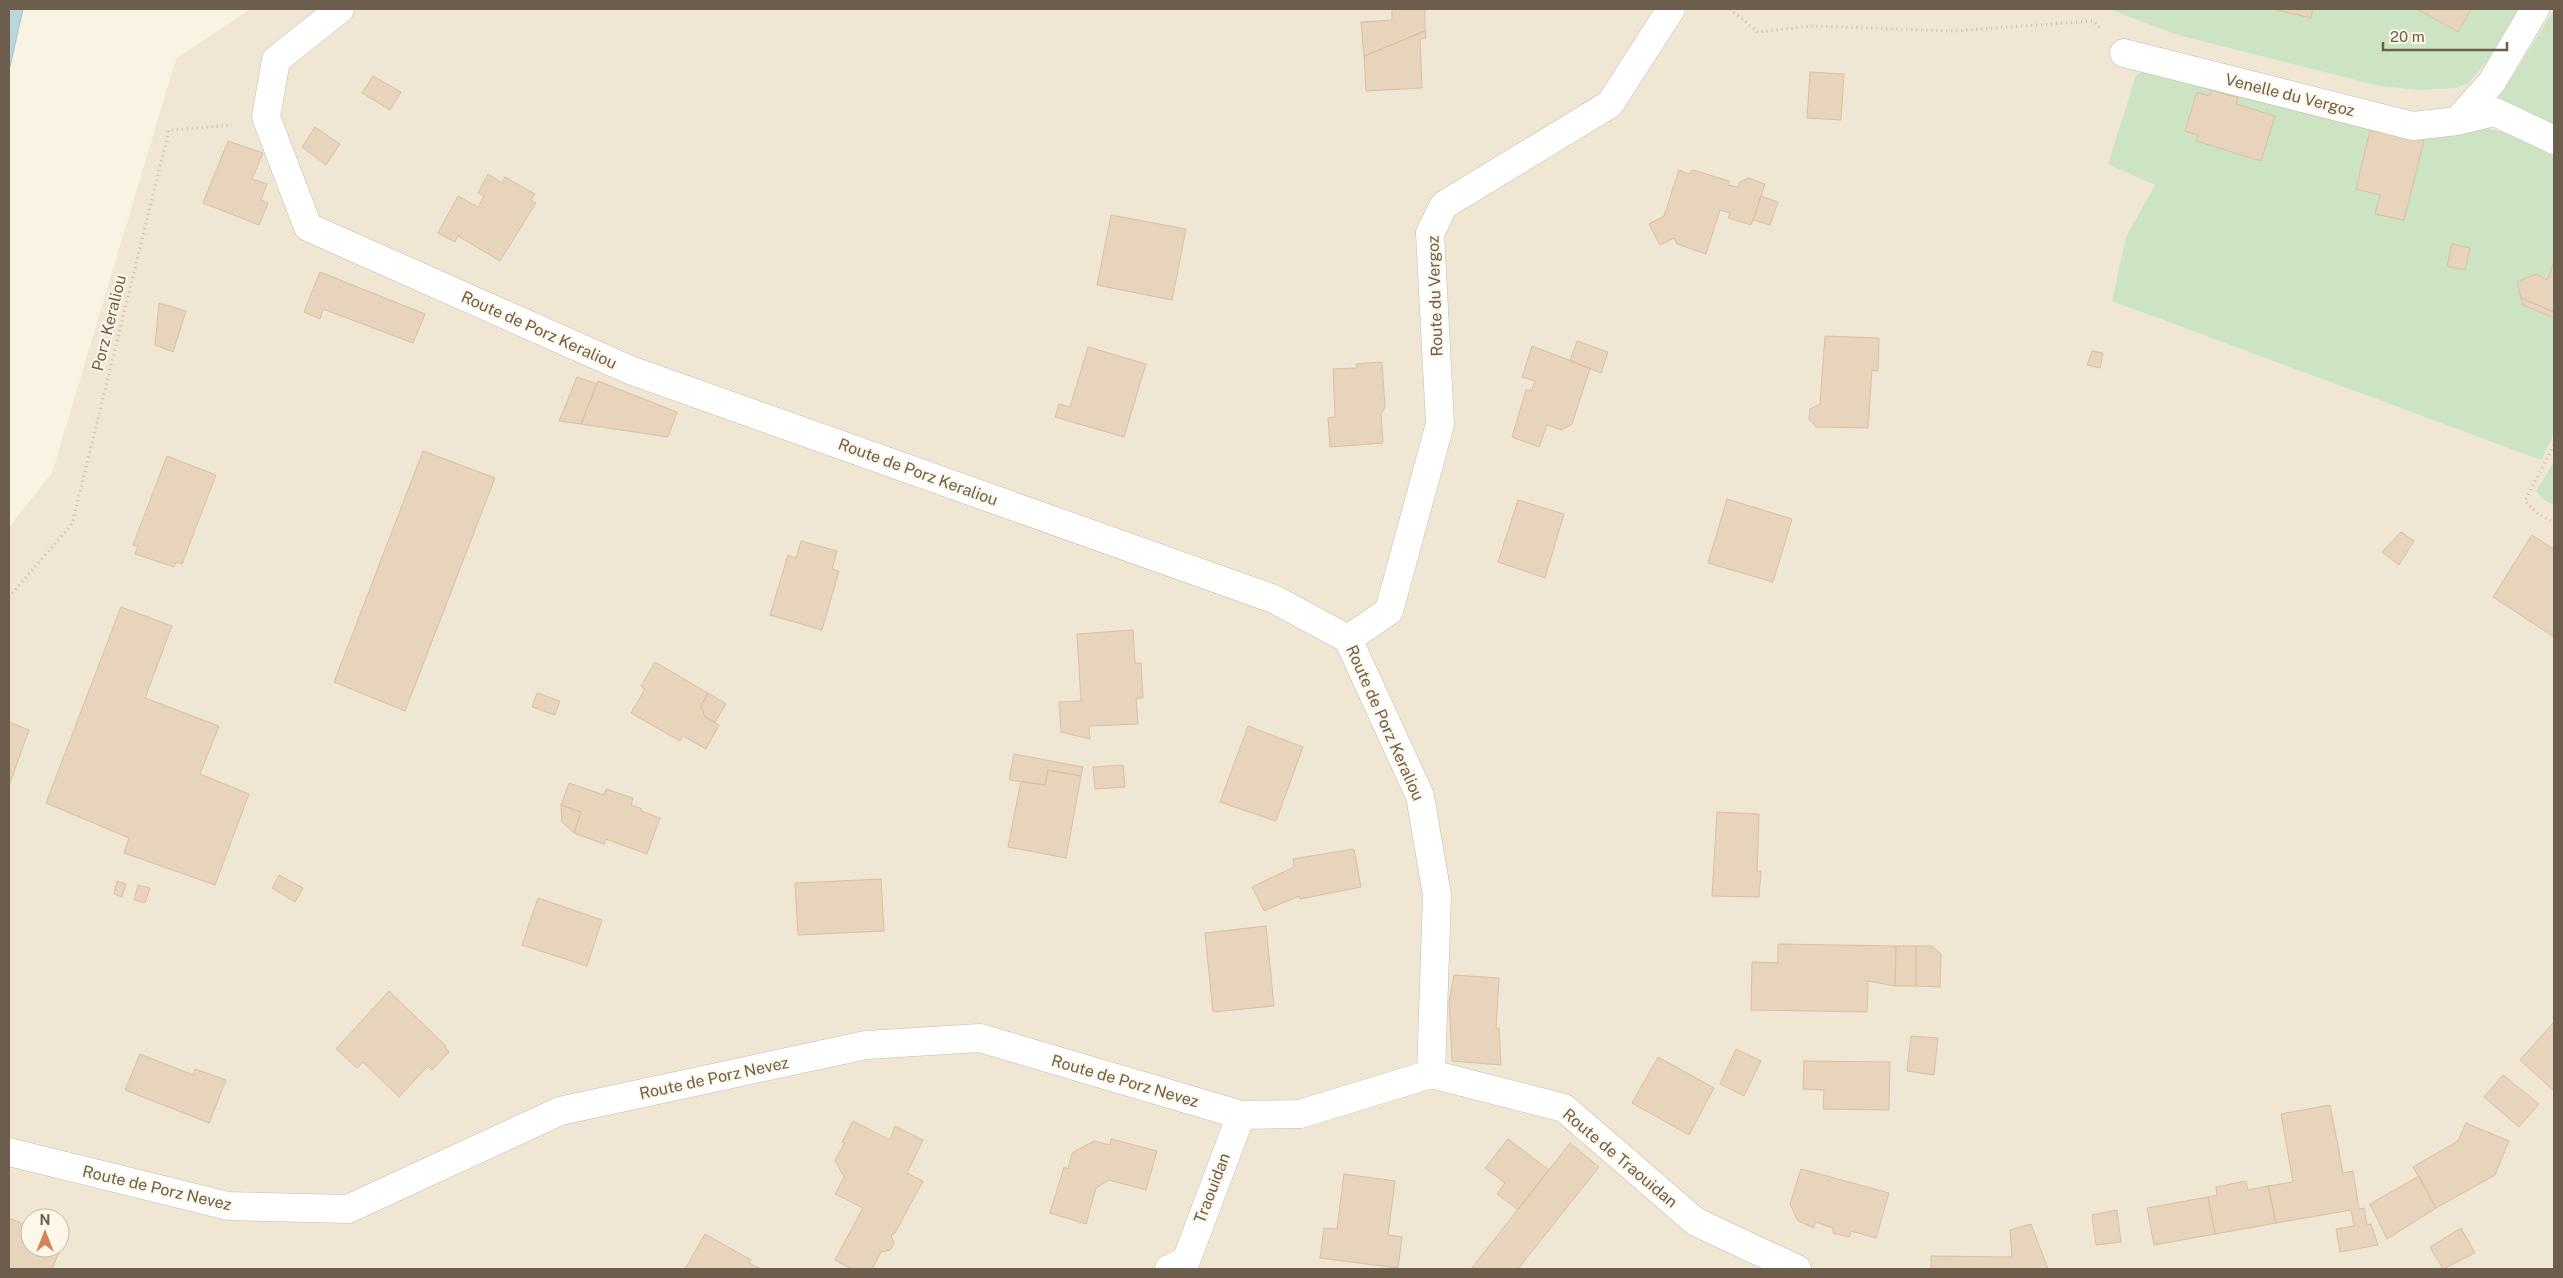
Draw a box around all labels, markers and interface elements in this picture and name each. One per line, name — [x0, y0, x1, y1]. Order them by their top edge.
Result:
scale bar — [2383, 20, 2507, 52]
text: 20 m — [2390, 28, 2425, 45]
street label: Venelle du Vergoz — [2223, 70, 2357, 120]
street label: Route du Vergoz — [1423, 235, 1447, 357]
street label: Porz Keraliou — [88, 273, 130, 373]
street label: Route de Porz Keraliou — [458, 287, 620, 373]
street label: Route de Porz Keraliou — [836, 434, 1000, 510]
street label: Route de Porz Keraliou — [1342, 642, 1428, 804]
street label: Route de Porz Nevez — [1049, 1051, 1201, 1111]
street label: Route de Porz Nevez — [638, 1053, 791, 1103]
street label: Route de Traouidan — [1559, 1105, 1681, 1211]
street label: Traouidan — [1190, 1150, 1234, 1226]
street label: Route de Porz Nevez — [81, 1162, 234, 1214]
north arrow — [20, 1208, 70, 1258]
text: N — [40, 1212, 50, 1228]

